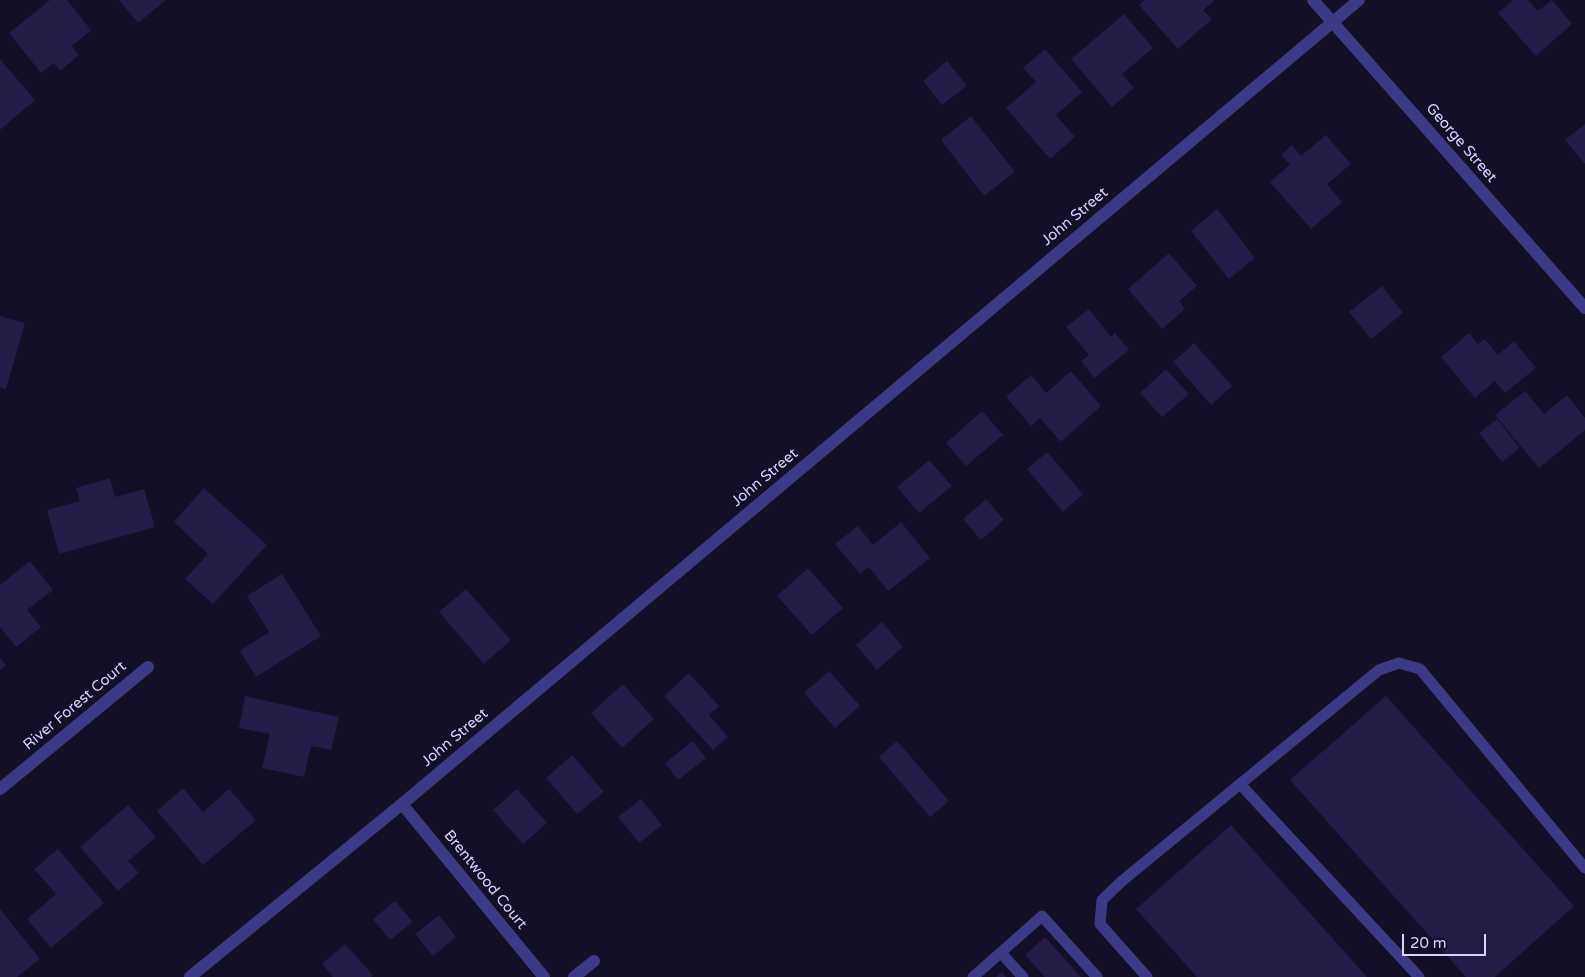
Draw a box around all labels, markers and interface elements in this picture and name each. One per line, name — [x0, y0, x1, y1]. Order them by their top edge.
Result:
street label: George Street — [1422, 100, 1500, 186]
street label: John Street — [1038, 184, 1112, 250]
street label: John Street — [728, 445, 802, 511]
street label: River Forest Court — [20, 658, 130, 754]
street label: John Street — [418, 705, 492, 771]
street label: Brentwood Court — [440, 827, 530, 933]
scale bar — [1405, 924, 1489, 956]
text: 20 m — [1410, 934, 1447, 952]

